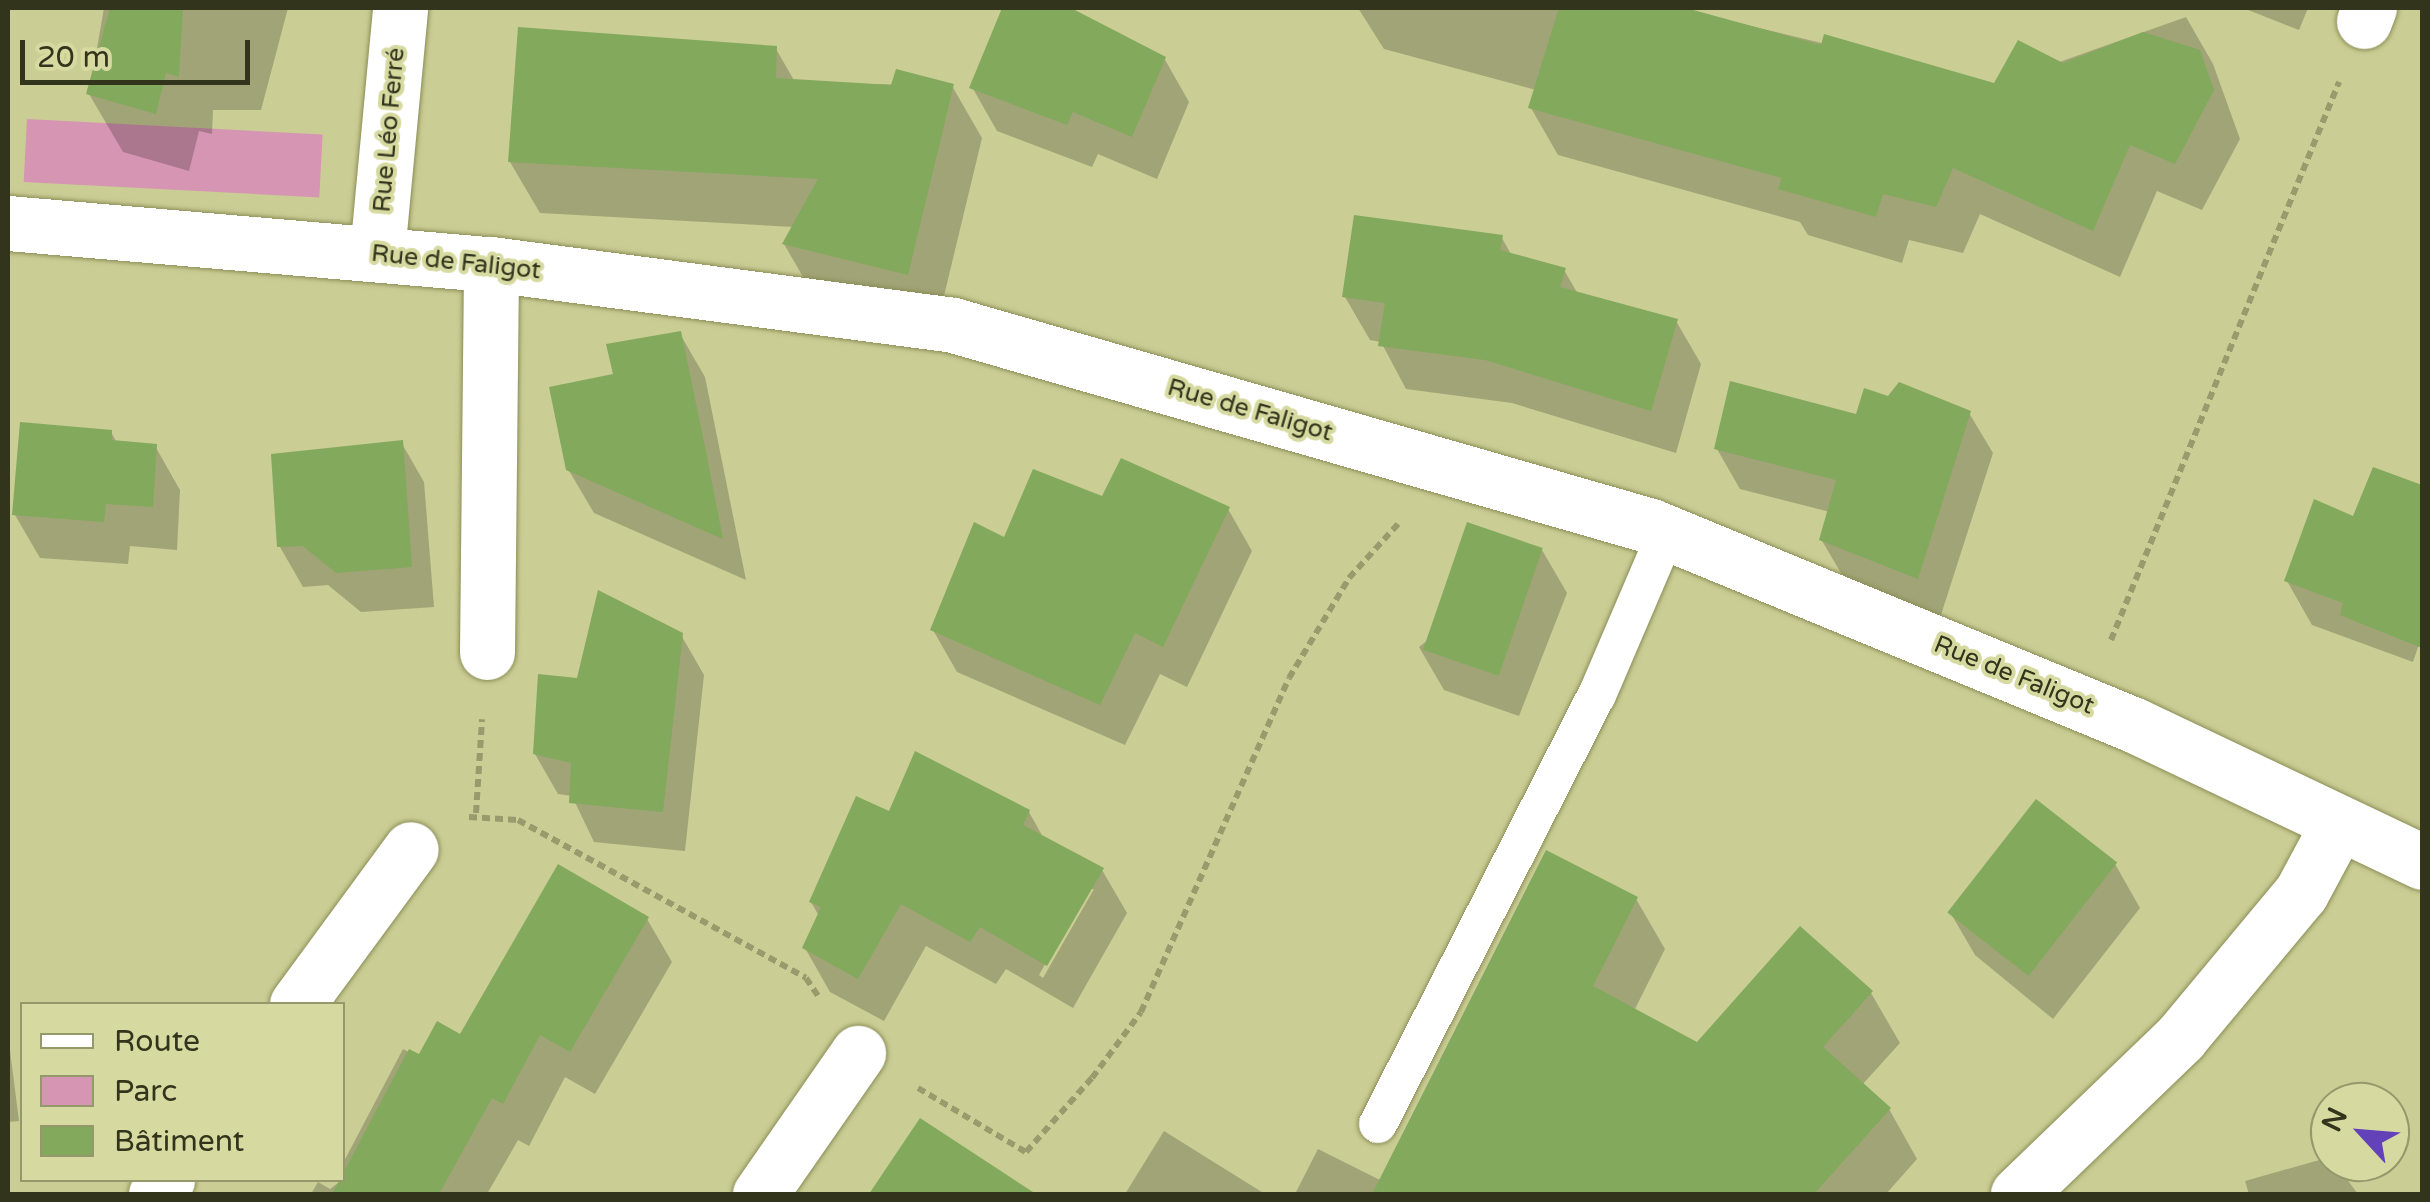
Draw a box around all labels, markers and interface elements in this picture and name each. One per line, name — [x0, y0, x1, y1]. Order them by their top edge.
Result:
scale bar — [25, 20, 255, 82]
text: 20 m — [37, 39, 110, 76]
street label: Rue Léo Ferré — [367, 46, 411, 214]
street label: Rue de Faligot — [370, 238, 542, 286]
street label: Rue de Faligot — [1164, 372, 1336, 448]
street label: Rue de Faligot — [1929, 629, 2099, 721]
legend — [20, 1002, 345, 1182]
text: Route — [114, 1023, 200, 1060]
text: Parc — [114, 1073, 177, 1110]
north arrow — [2310, 1082, 2410, 1182]
text: N — [2315, 1102, 2355, 1137]
text: Bâtiment — [114, 1123, 244, 1160]

